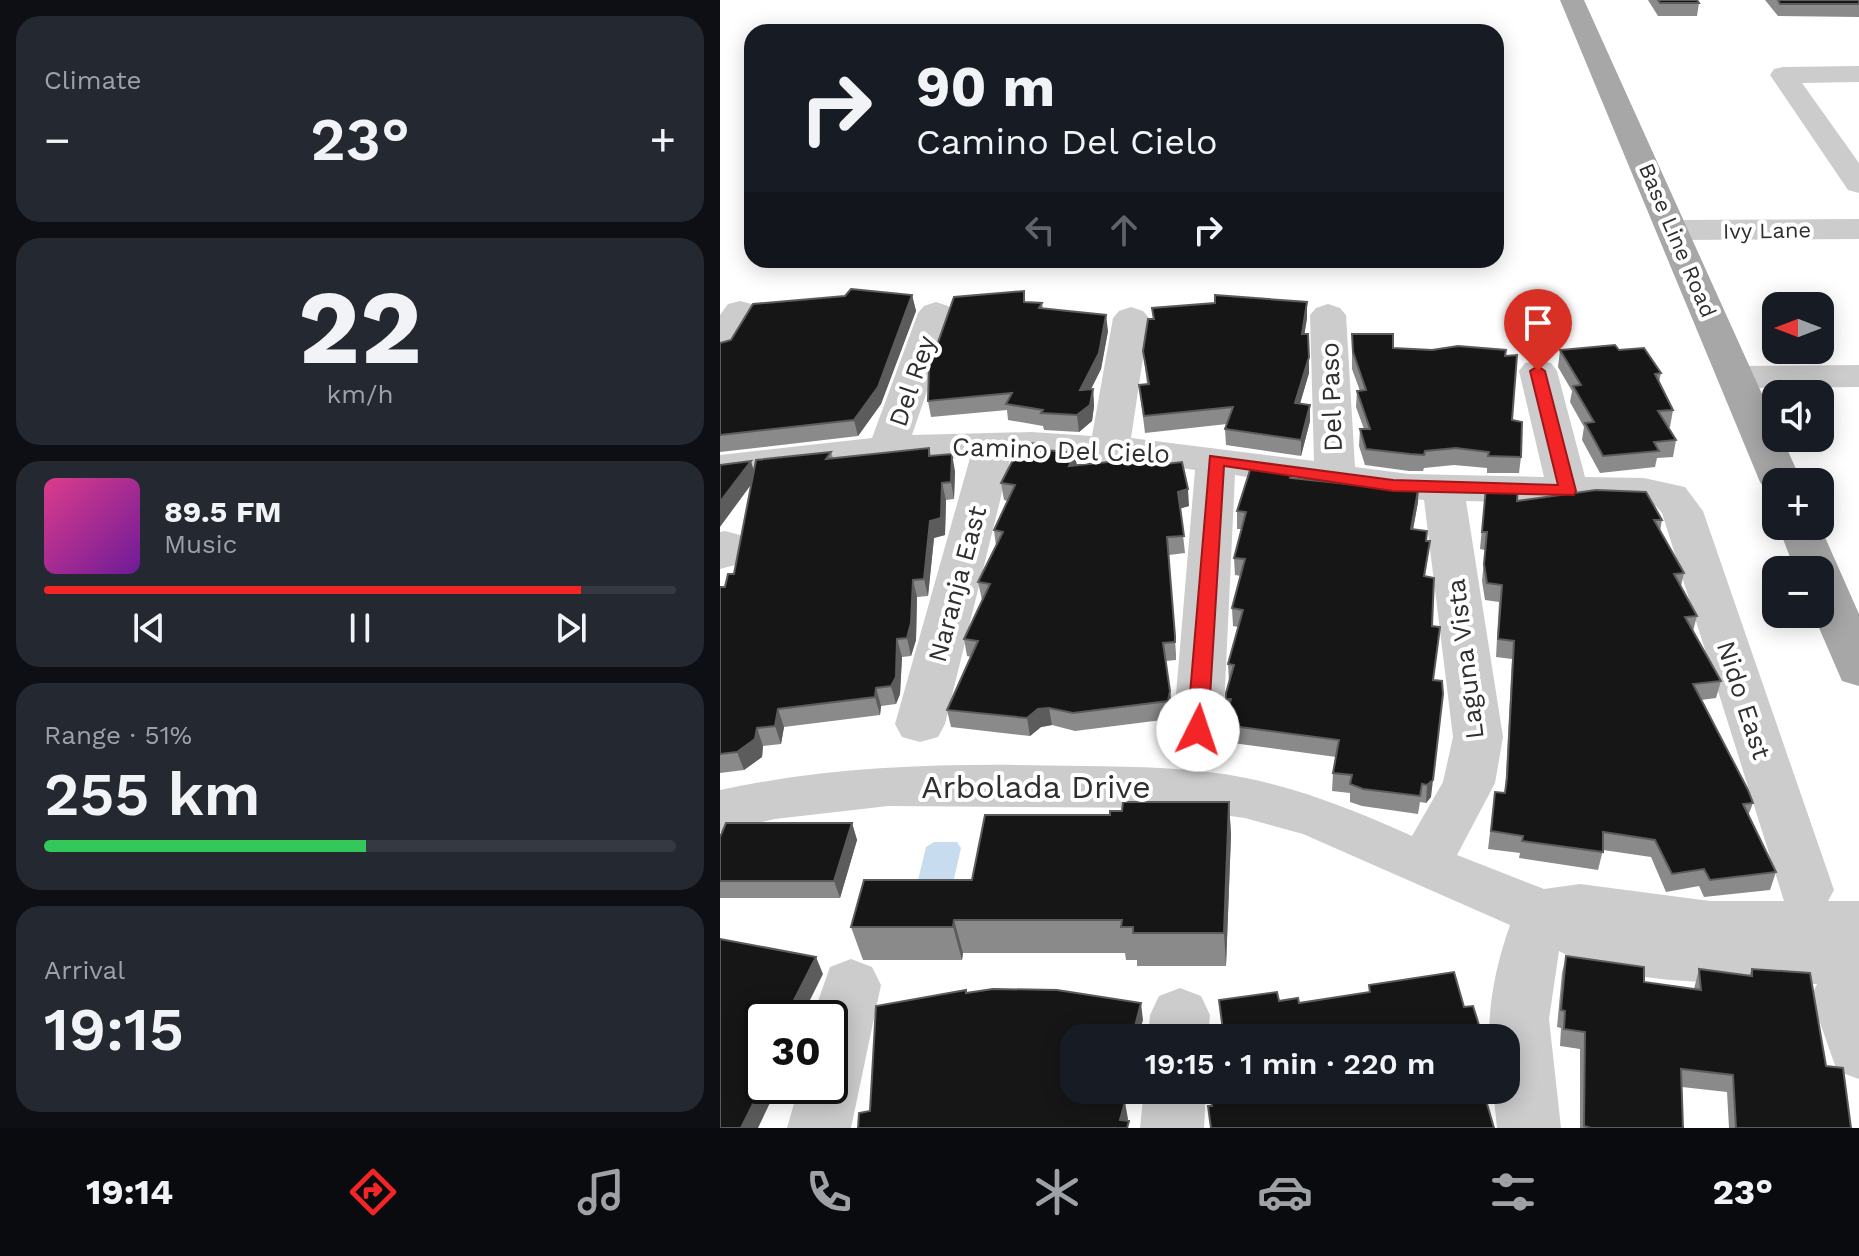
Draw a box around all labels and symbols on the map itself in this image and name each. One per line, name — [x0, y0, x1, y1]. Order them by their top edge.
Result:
street label: Base Line Road — [1634, 159, 1721, 321]
street label: Ivy Lane — [1723, 217, 1811, 244]
pin — [1504, 289, 1572, 371]
north arrow — [1762, 292, 1834, 364]
street label: Del Rey — [882, 331, 942, 430]
street label: Del Paso — [1314, 342, 1348, 452]
street label: Camino Del Cielo — [952, 431, 1170, 469]
street label: Naranja East — [922, 503, 992, 665]
street label: Laguna Vista — [1440, 577, 1490, 741]
street label: Nido East — [1711, 637, 1777, 763]
position arrow — [1156, 688, 1240, 772]
street label: Arbolada Drive — [921, 768, 1151, 806]
speed limit sign: 30 — [744, 1000, 848, 1104]

